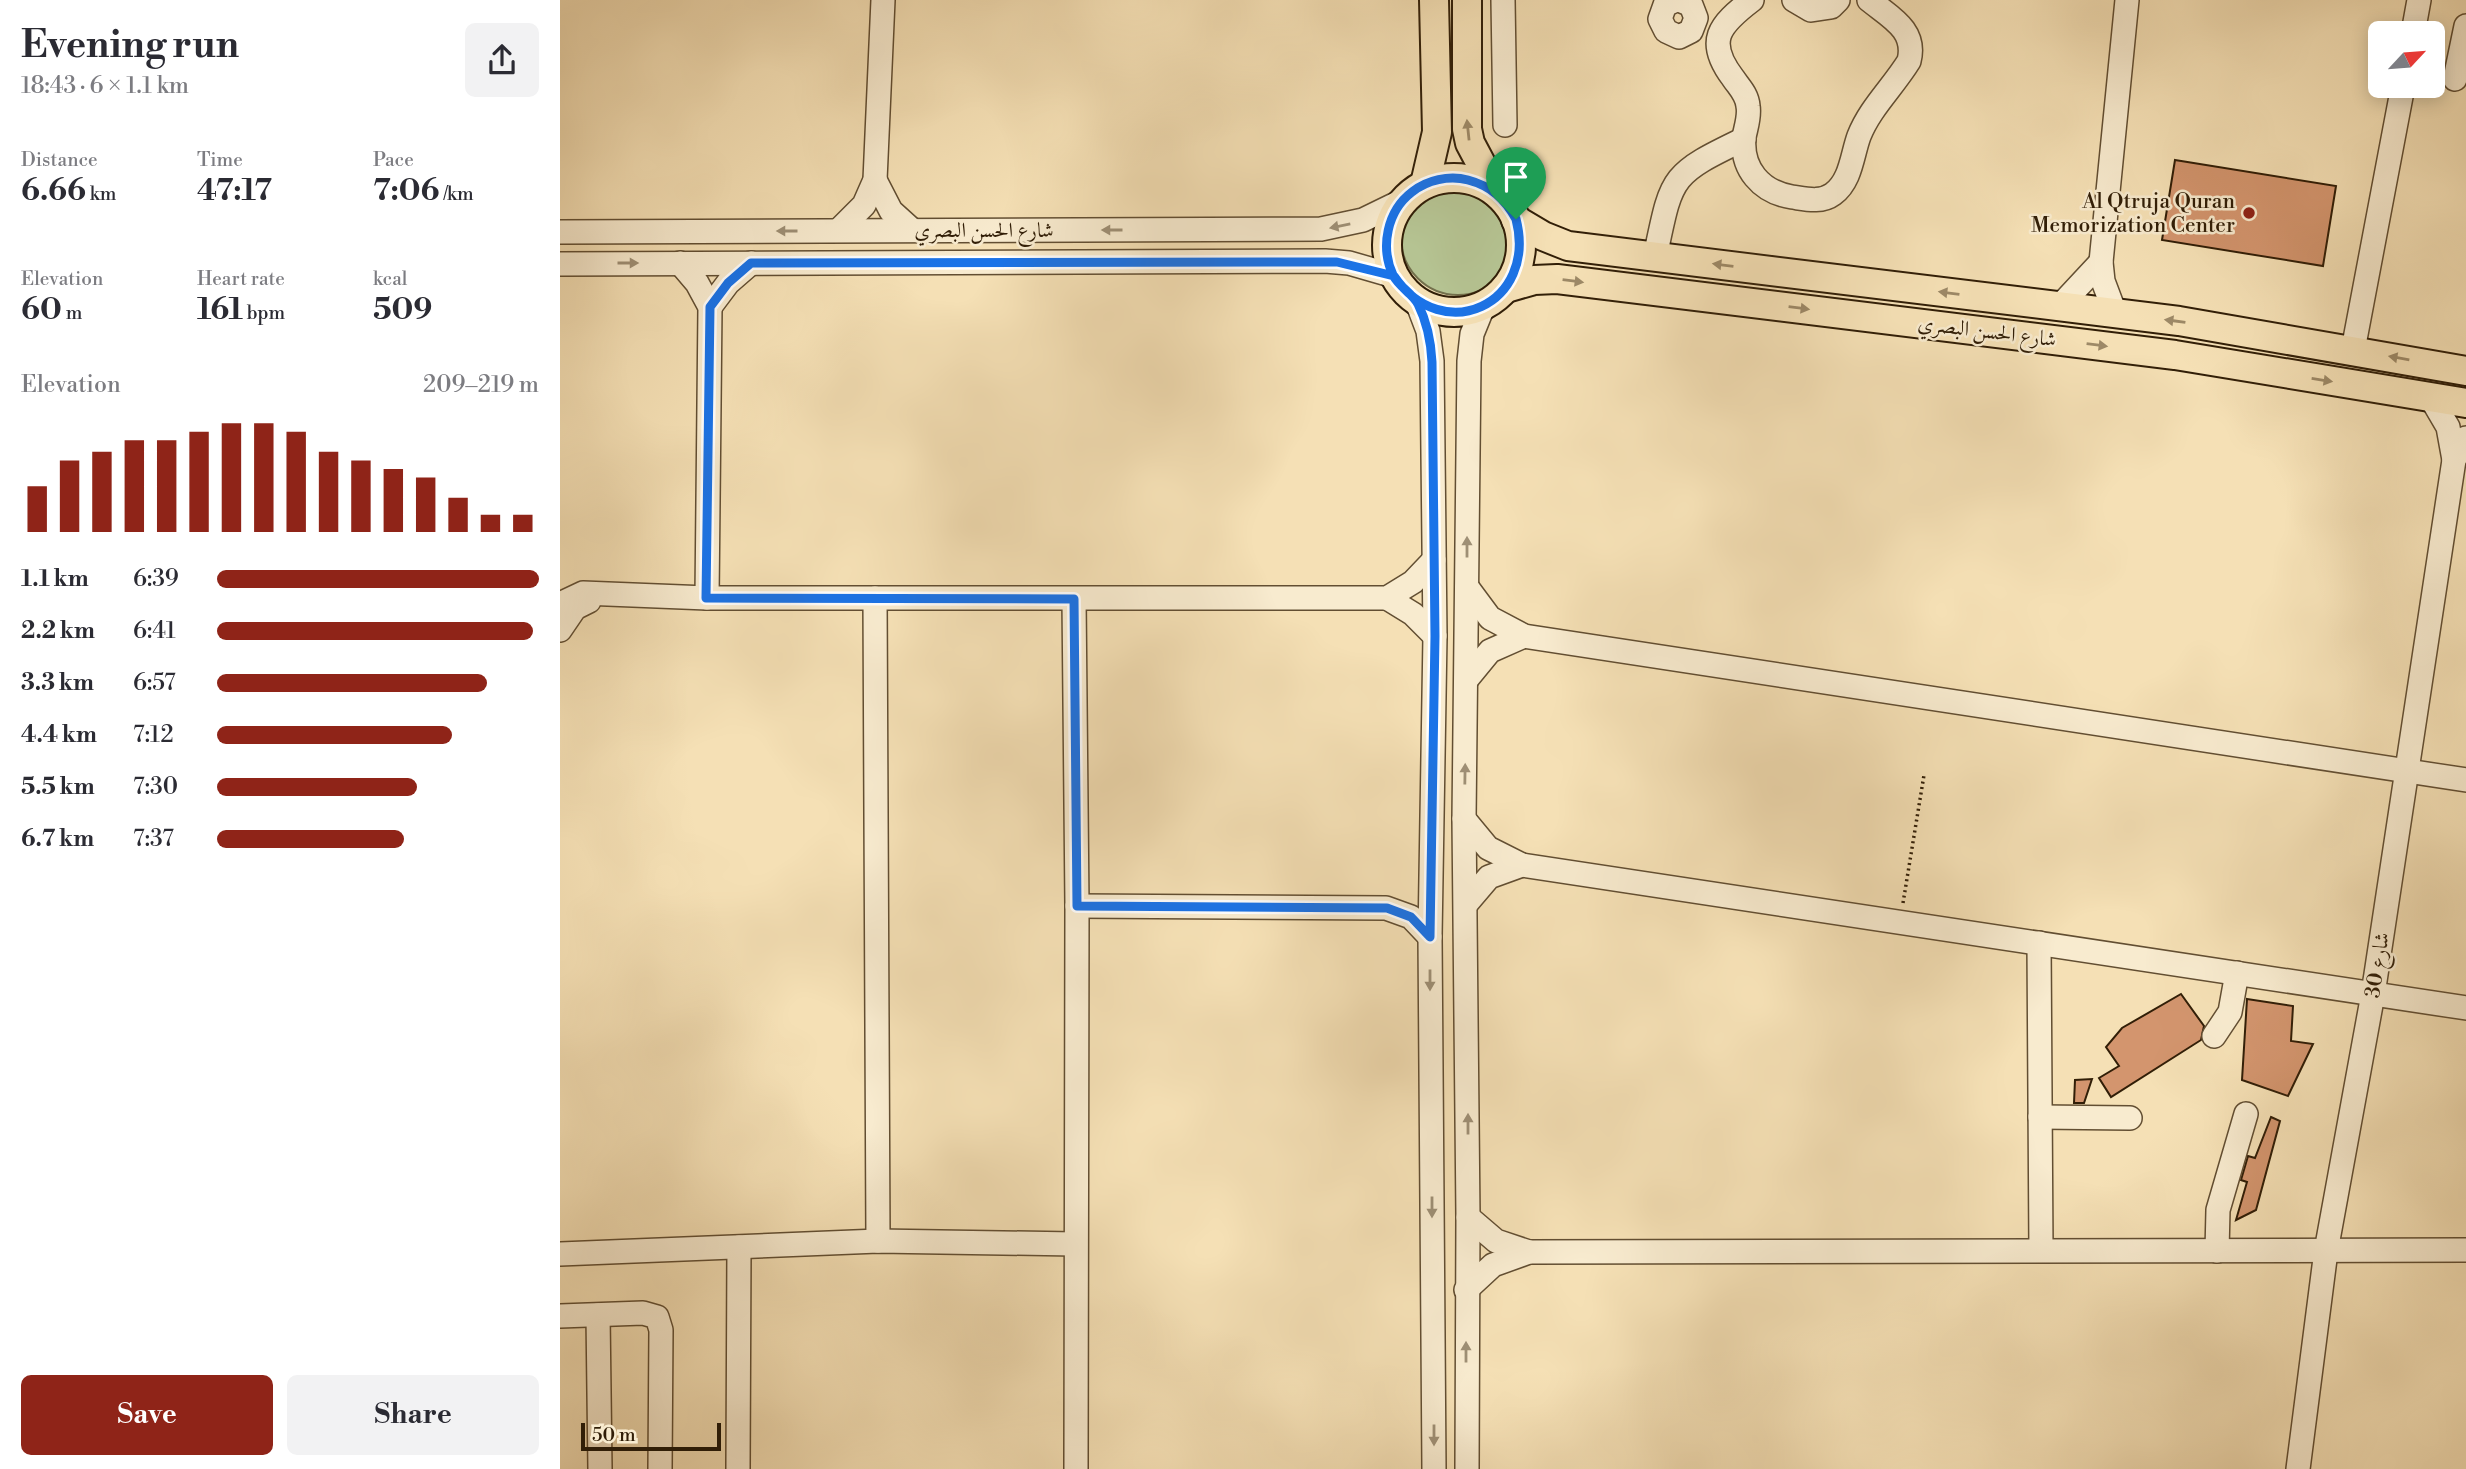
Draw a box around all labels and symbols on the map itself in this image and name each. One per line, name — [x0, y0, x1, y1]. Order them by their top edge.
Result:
north arrow — [2368, 21, 2445, 98]
one-way arrow — [1462, 119, 1473, 141]
pin — [1486, 147, 1546, 219]
place label: Al Qtruja Quran Memorization Center — [2031, 189, 2235, 239]
marker: Al Qtruja Quran Memorization Center — [2241, 205, 2257, 221]
street label: شارع الحسن البصري — [914, 218, 1054, 248]
one-way arrow — [1329, 221, 1351, 232]
one-way arrow — [1101, 224, 1123, 235]
one-way arrow — [776, 225, 798, 237]
one-way arrow — [617, 257, 639, 269]
one-way arrow — [1712, 260, 1734, 271]
one-way arrow — [1562, 276, 1584, 287]
one-way arrow — [1938, 287, 1960, 298]
one-way arrow — [1788, 303, 1810, 314]
street label: شارع الحسن البصري — [1916, 311, 2058, 357]
one-way arrow — [2163, 315, 2185, 326]
one-way arrow — [2087, 340, 2109, 351]
one-way arrow — [2388, 353, 2410, 364]
one-way arrow — [2311, 375, 2333, 386]
one-way arrow — [1461, 536, 1473, 558]
one-way arrow — [1459, 763, 1471, 785]
street label: شارع 30 — [2360, 930, 2400, 1001]
one-way arrow — [1424, 969, 1436, 991]
one-way arrow — [1462, 1113, 1474, 1135]
one-way arrow — [1426, 1197, 1438, 1219]
one-way arrow — [1460, 1341, 1472, 1363]
scale bar — [581, 1420, 721, 1452]
one-way arrow — [1428, 1424, 1440, 1446]

